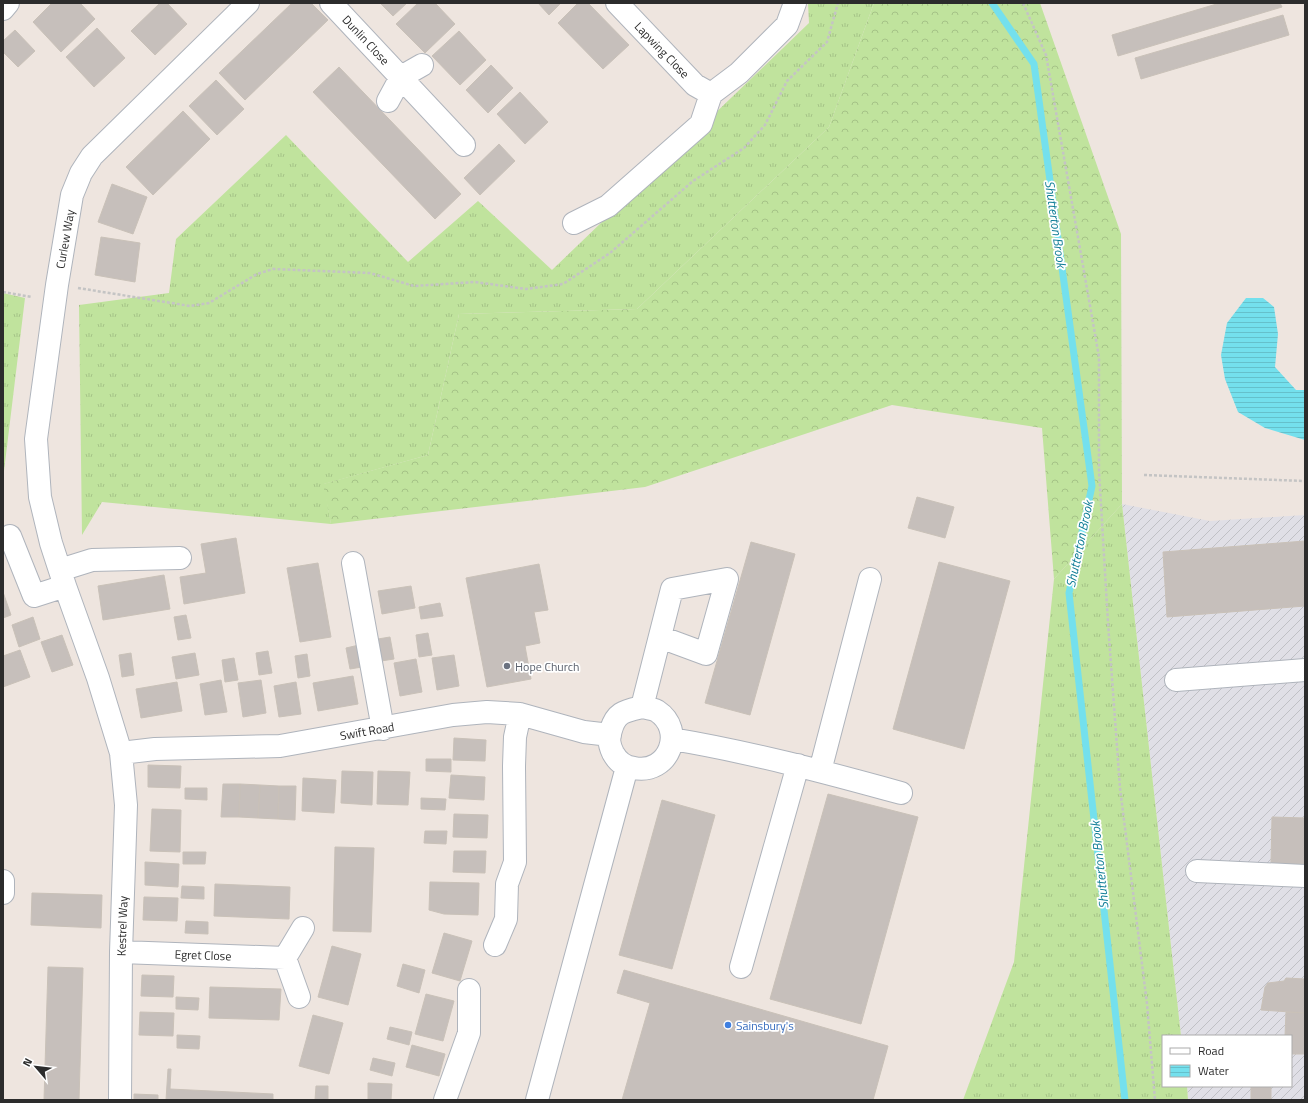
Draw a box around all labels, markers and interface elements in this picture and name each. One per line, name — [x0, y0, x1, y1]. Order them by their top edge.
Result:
street label: Dunlin Close — [338, 11, 394, 69]
street label: Lapwing Close — [630, 17, 694, 83]
water label: Shutterton Brook — [1040, 179, 1072, 271]
street label: Curlew Way — [50, 208, 80, 270]
water label: Shutterton Brook — [1060, 497, 1098, 589]
place label: Hope Church — [515, 657, 579, 676]
marker: Hope Church — [502, 661, 512, 671]
street label: Swift Road — [338, 717, 396, 745]
water label: Shutterton Brook — [1084, 818, 1114, 910]
street label: Kestrel Way — [111, 895, 133, 956]
street label: Egret Close — [174, 945, 232, 965]
place label: Sainsbury's — [736, 1016, 794, 1035]
marker: Sainsbury's — [723, 1020, 733, 1030]
legend — [1162, 1035, 1292, 1087]
text: Road — [1198, 1041, 1224, 1060]
north arrow — [16, 1047, 56, 1087]
text: N — [18, 1055, 36, 1069]
text: Water — [1198, 1061, 1229, 1080]

